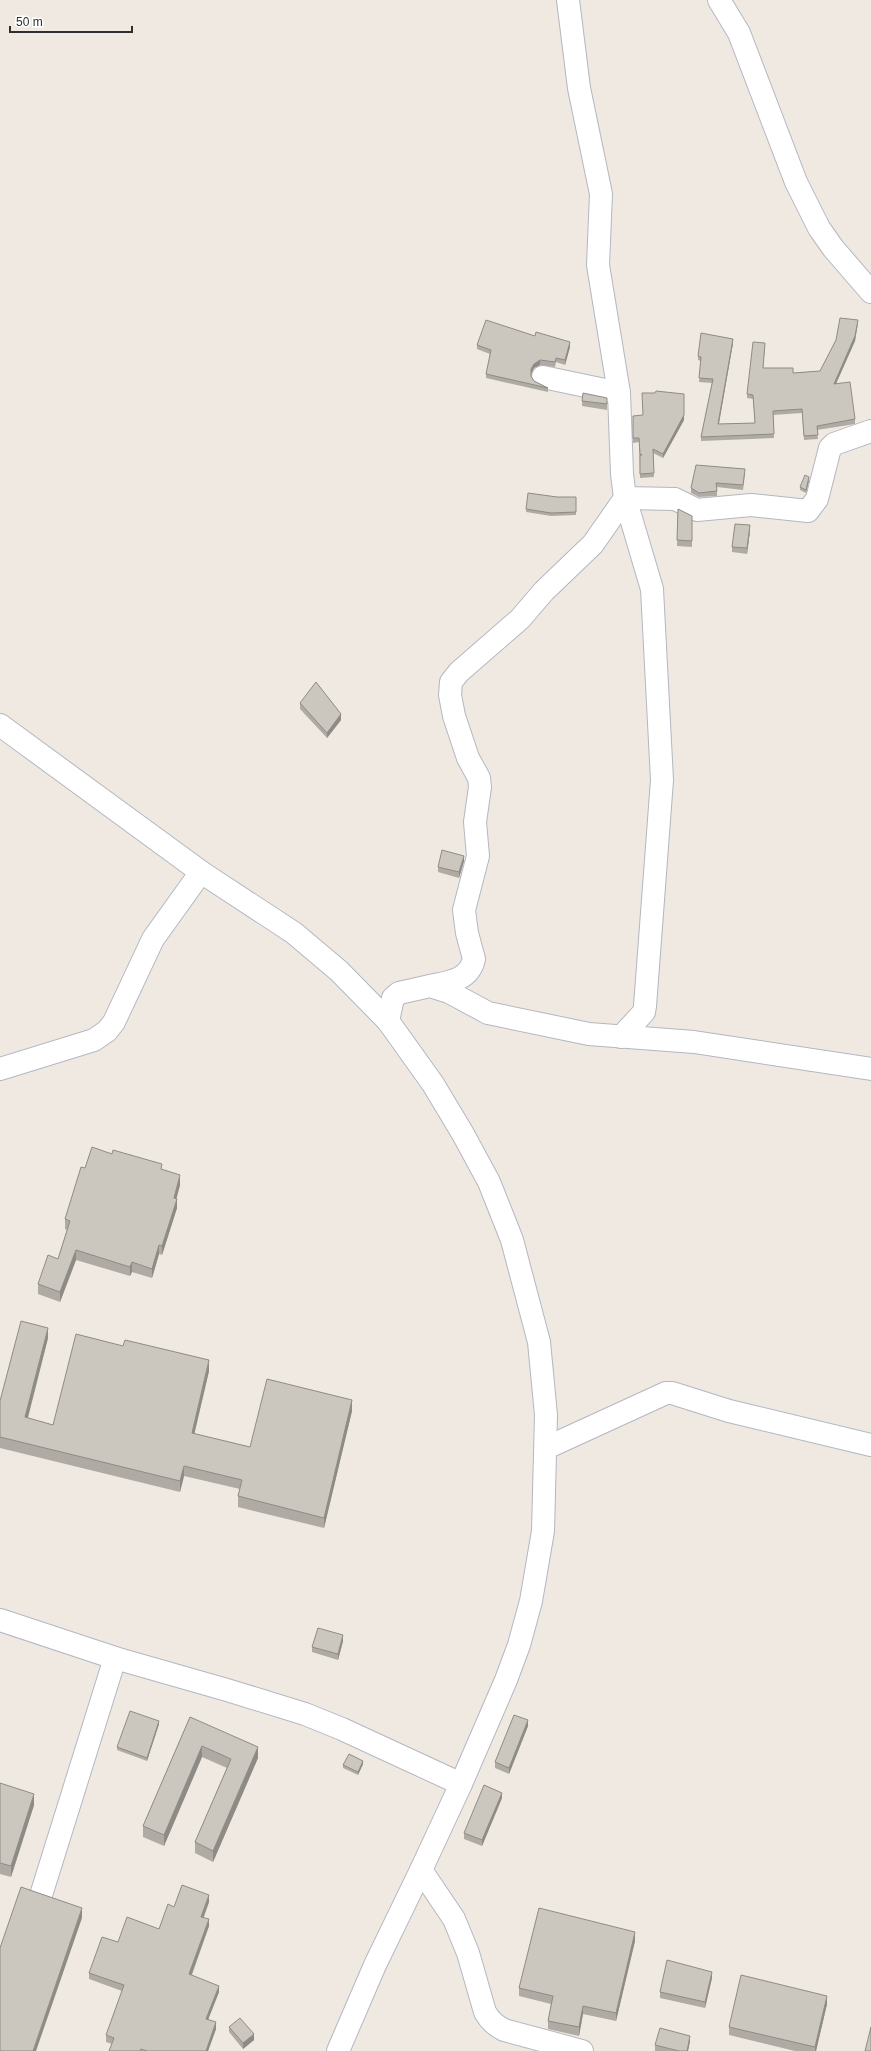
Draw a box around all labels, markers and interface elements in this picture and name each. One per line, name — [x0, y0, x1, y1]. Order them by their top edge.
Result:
scale bar — [10, 8, 132, 34]
text: 50 m — [16, 15, 43, 29]

